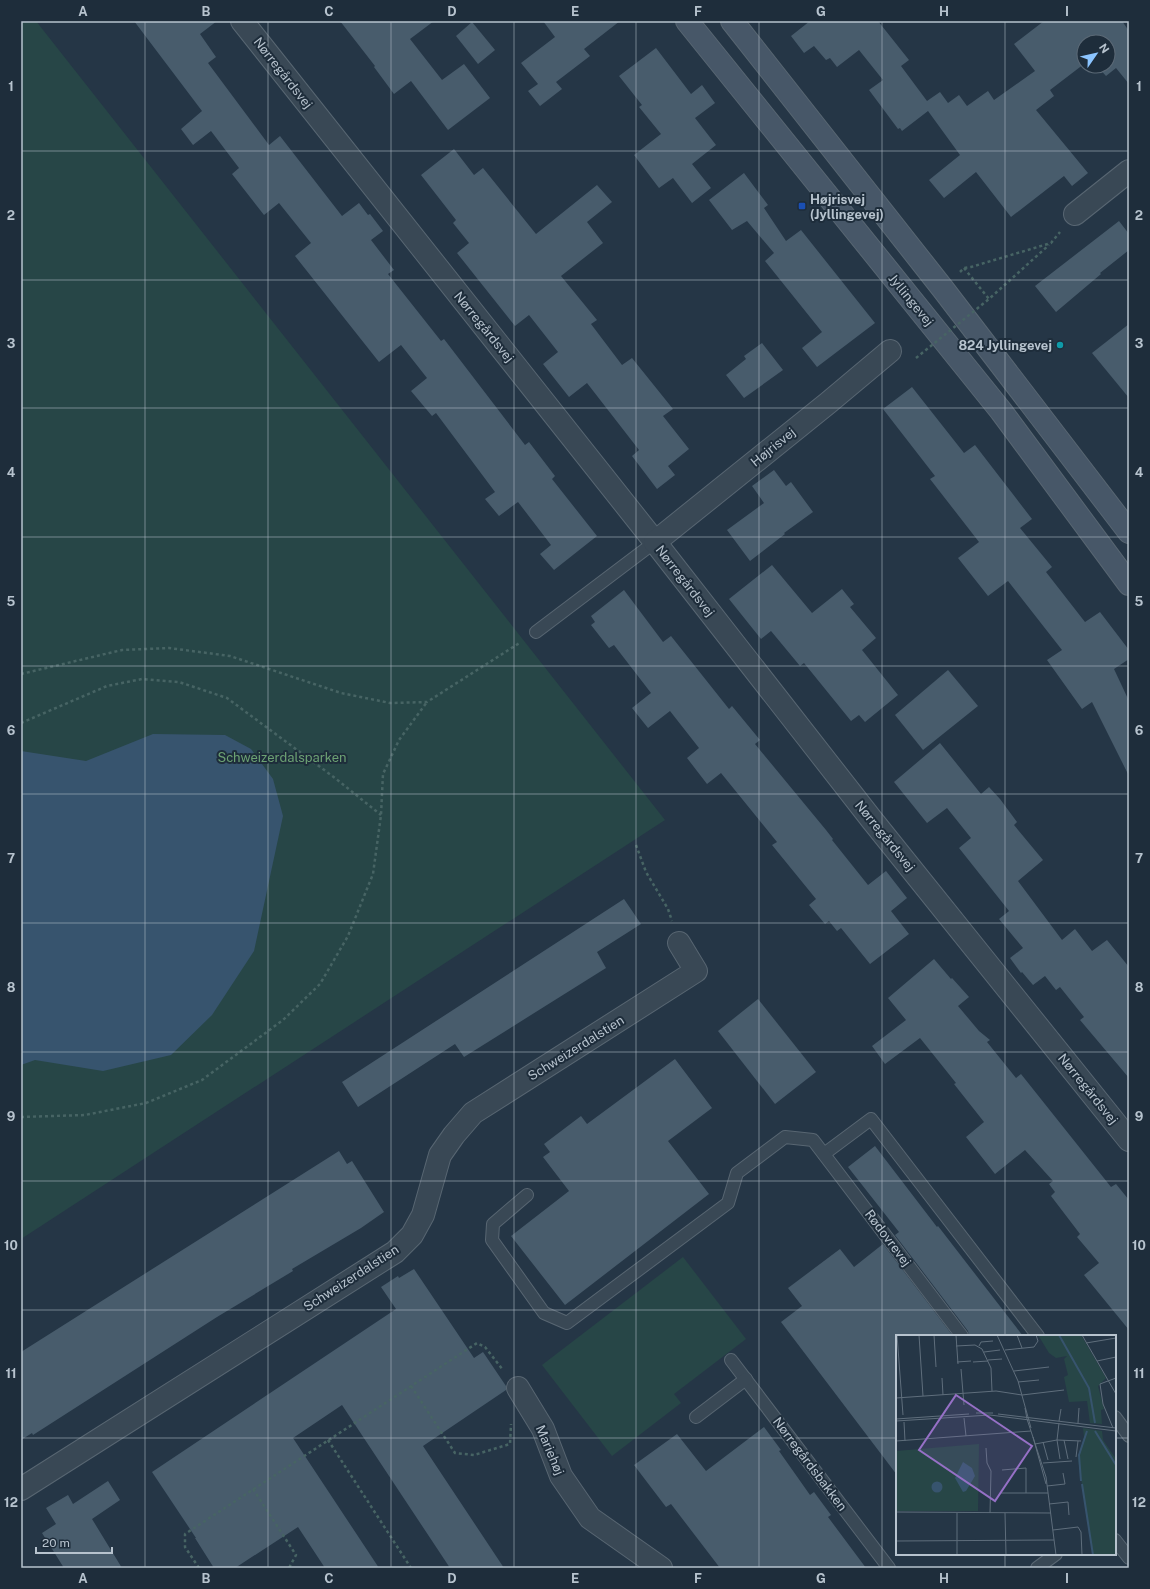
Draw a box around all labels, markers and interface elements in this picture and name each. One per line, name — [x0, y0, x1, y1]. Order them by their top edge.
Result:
text: A — [78, 4, 88, 19]
text: B — [202, 4, 211, 19]
text: C — [324, 4, 334, 19]
text: D — [447, 4, 457, 19]
text: E — [571, 4, 579, 19]
text: F — [694, 4, 702, 19]
text: G — [816, 4, 826, 19]
text: H — [939, 4, 949, 19]
text: I — [1065, 4, 1069, 19]
street label: Nørregårdsvej — [251, 34, 315, 112]
north arrow — [1076, 34, 1116, 74]
text: N — [1097, 41, 1112, 55]
text: 1 — [8, 79, 14, 94]
text: 1 — [1136, 79, 1142, 94]
place label: Højrisvej (Jyllingevej) — [810, 192, 884, 222]
marker: Højrisvej (Jyllingevej) — [797, 201, 807, 211]
text: 2 — [7, 208, 15, 223]
text: 2 — [1135, 208, 1143, 223]
street label: Jyllingevej — [885, 271, 937, 329]
street label: Nørregårdsvej — [451, 289, 517, 365]
text: 3 — [7, 336, 16, 351]
text: 3 — [1135, 336, 1144, 351]
place label: 824 Jyllingevej — [958, 338, 1052, 353]
marker: 824 Jyllingevej — [1055, 340, 1065, 350]
street label: Højrisvej — [748, 424, 798, 470]
text: 4 — [7, 465, 16, 480]
text: 4 — [1135, 465, 1144, 480]
street label: Nørregårdsvej — [653, 542, 717, 620]
text: 5 — [7, 594, 16, 609]
text: 5 — [1135, 594, 1144, 609]
text: 6 — [7, 723, 16, 738]
text: 6 — [1135, 723, 1144, 738]
park label: Schweizerdalsparken — [217, 750, 347, 765]
street label: Nørregårdsvej — [852, 798, 918, 874]
text: 7 — [7, 851, 15, 866]
text: 7 — [1135, 851, 1143, 866]
text: 8 — [7, 980, 16, 995]
text: 8 — [1135, 980, 1144, 995]
street label: Schweizerdalstien — [525, 1012, 627, 1084]
street label: Nørregårdsvej — [1055, 1051, 1121, 1127]
text: 9 — [7, 1109, 15, 1124]
text: 9 — [1135, 1109, 1143, 1124]
street label: Rødovrevej — [862, 1207, 914, 1269]
text: 10 — [4, 1238, 18, 1253]
text: 10 — [1132, 1238, 1146, 1253]
street label: Schweizerdalstien — [301, 1242, 401, 1314]
inset map — [896, 1335, 1116, 1555]
text: 11 — [5, 1366, 17, 1381]
text: 11 — [1133, 1366, 1145, 1381]
street label: Nørregårdsbakken — [770, 1414, 850, 1514]
street label: Mariehøj — [533, 1423, 567, 1477]
text: 12 — [4, 1495, 18, 1510]
text: 12 — [1132, 1495, 1146, 1510]
scale bar — [36, 1529, 112, 1555]
text: 20 m — [42, 1536, 70, 1550]
text: A — [78, 1571, 88, 1586]
text: B — [202, 1571, 211, 1586]
text: C — [324, 1571, 334, 1586]
text: D — [447, 1571, 457, 1586]
text: E — [571, 1571, 579, 1586]
text: F — [694, 1571, 702, 1586]
text: G — [816, 1571, 826, 1586]
text: H — [939, 1571, 949, 1586]
text: I — [1065, 1571, 1069, 1586]

